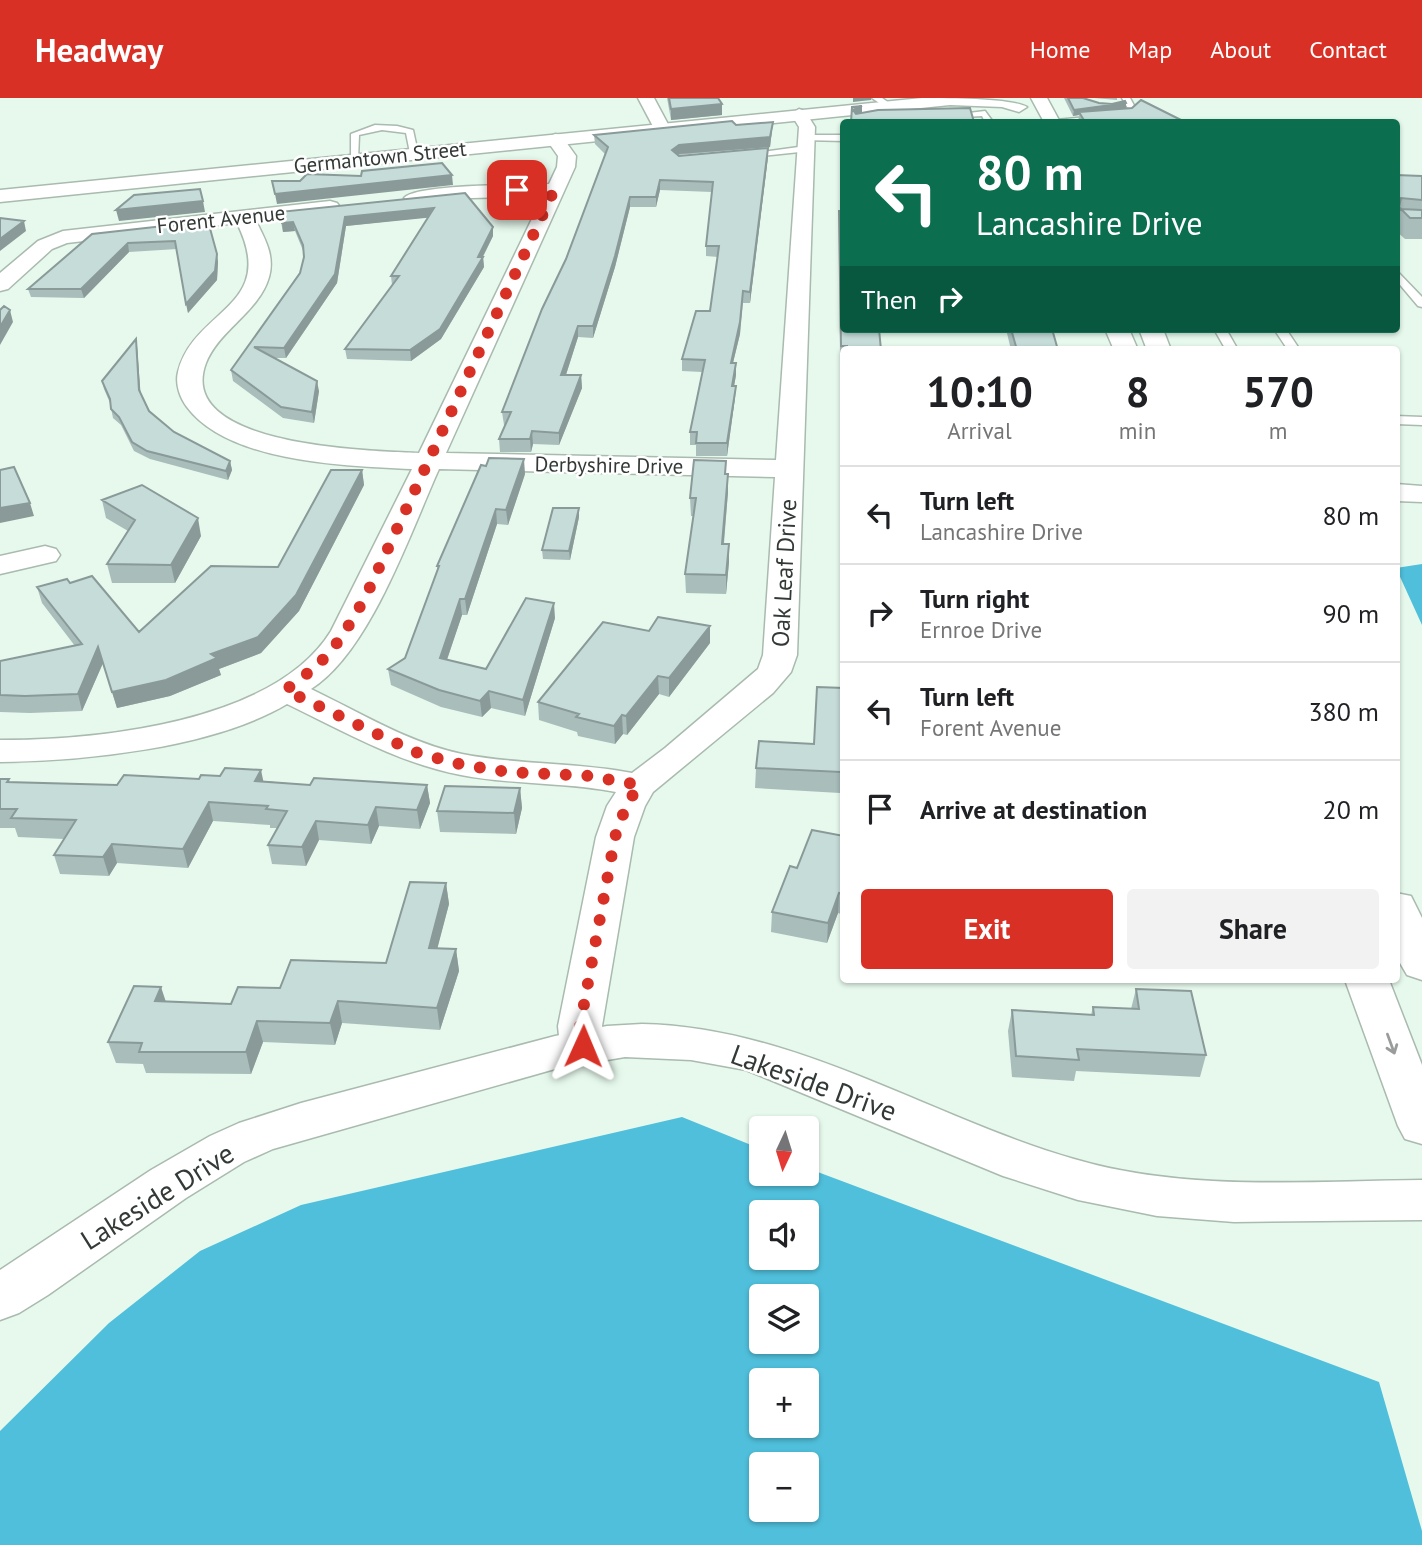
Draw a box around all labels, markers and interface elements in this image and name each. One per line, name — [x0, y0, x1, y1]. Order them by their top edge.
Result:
text: Headway — [35, 28, 163, 71]
text: Home — [1030, 34, 1090, 65]
text: Map — [1128, 34, 1172, 65]
text: About — [1210, 34, 1271, 65]
text: Contact — [1309, 34, 1387, 65]
street label: Germantown Street — [292, 134, 468, 180]
text: 80 m — [976, 140, 1083, 204]
icon: left — [861, 147, 952, 238]
pin — [487, 160, 547, 220]
icon: arrive — [498, 171, 536, 209]
street label: Forent Avenue — [155, 199, 287, 239]
text: Lancashire Drive — [976, 202, 1203, 244]
icon: right — [931, 280, 969, 318]
text: Then — [861, 283, 917, 316]
text: 10:10 — [926, 364, 1033, 419]
text: 8 — [1126, 364, 1149, 419]
text: 570 — [1242, 364, 1314, 419]
text: Arrival — [947, 416, 1012, 445]
text: min — [1119, 416, 1156, 445]
text: m — [1269, 416, 1287, 445]
street label: Derbyshire Drive — [534, 450, 684, 480]
text: Turn left — [920, 484, 1014, 517]
icon: left — [861, 496, 899, 534]
street label: Oak Leaf Drive — [765, 498, 803, 648]
text: 80 m — [1323, 499, 1379, 532]
text: Lancashire Drive — [920, 517, 1083, 546]
text: Turn right — [920, 582, 1029, 615]
icon: right — [861, 594, 899, 632]
text: 90 m — [1323, 597, 1379, 630]
text: Ernroe Drive — [920, 615, 1042, 644]
text: Turn left — [920, 680, 1014, 713]
icon: left — [861, 692, 899, 730]
text: 380 m — [1308, 695, 1379, 728]
text: Forent Avenue — [920, 713, 1061, 742]
icon: arrive — [861, 790, 899, 828]
text: Arrive at destination — [920, 793, 1147, 826]
text: 20 m — [1323, 793, 1379, 826]
button: Exit — [861, 889, 1113, 969]
button: Share — [1127, 889, 1379, 969]
position arrow — [546, 1009, 620, 1083]
one-way arrow — [1386, 1032, 1399, 1054]
street label: Lakeside Drive — [726, 1035, 902, 1129]
north arrow — [749, 1116, 819, 1186]
map controls — [749, 1116, 819, 1522]
street label: Lakeside Drive — [73, 1134, 241, 1258]
button: sound — [749, 1200, 819, 1270]
button: layers — [749, 1284, 819, 1354]
button: + — [749, 1368, 819, 1438]
button: − — [749, 1452, 819, 1522]

